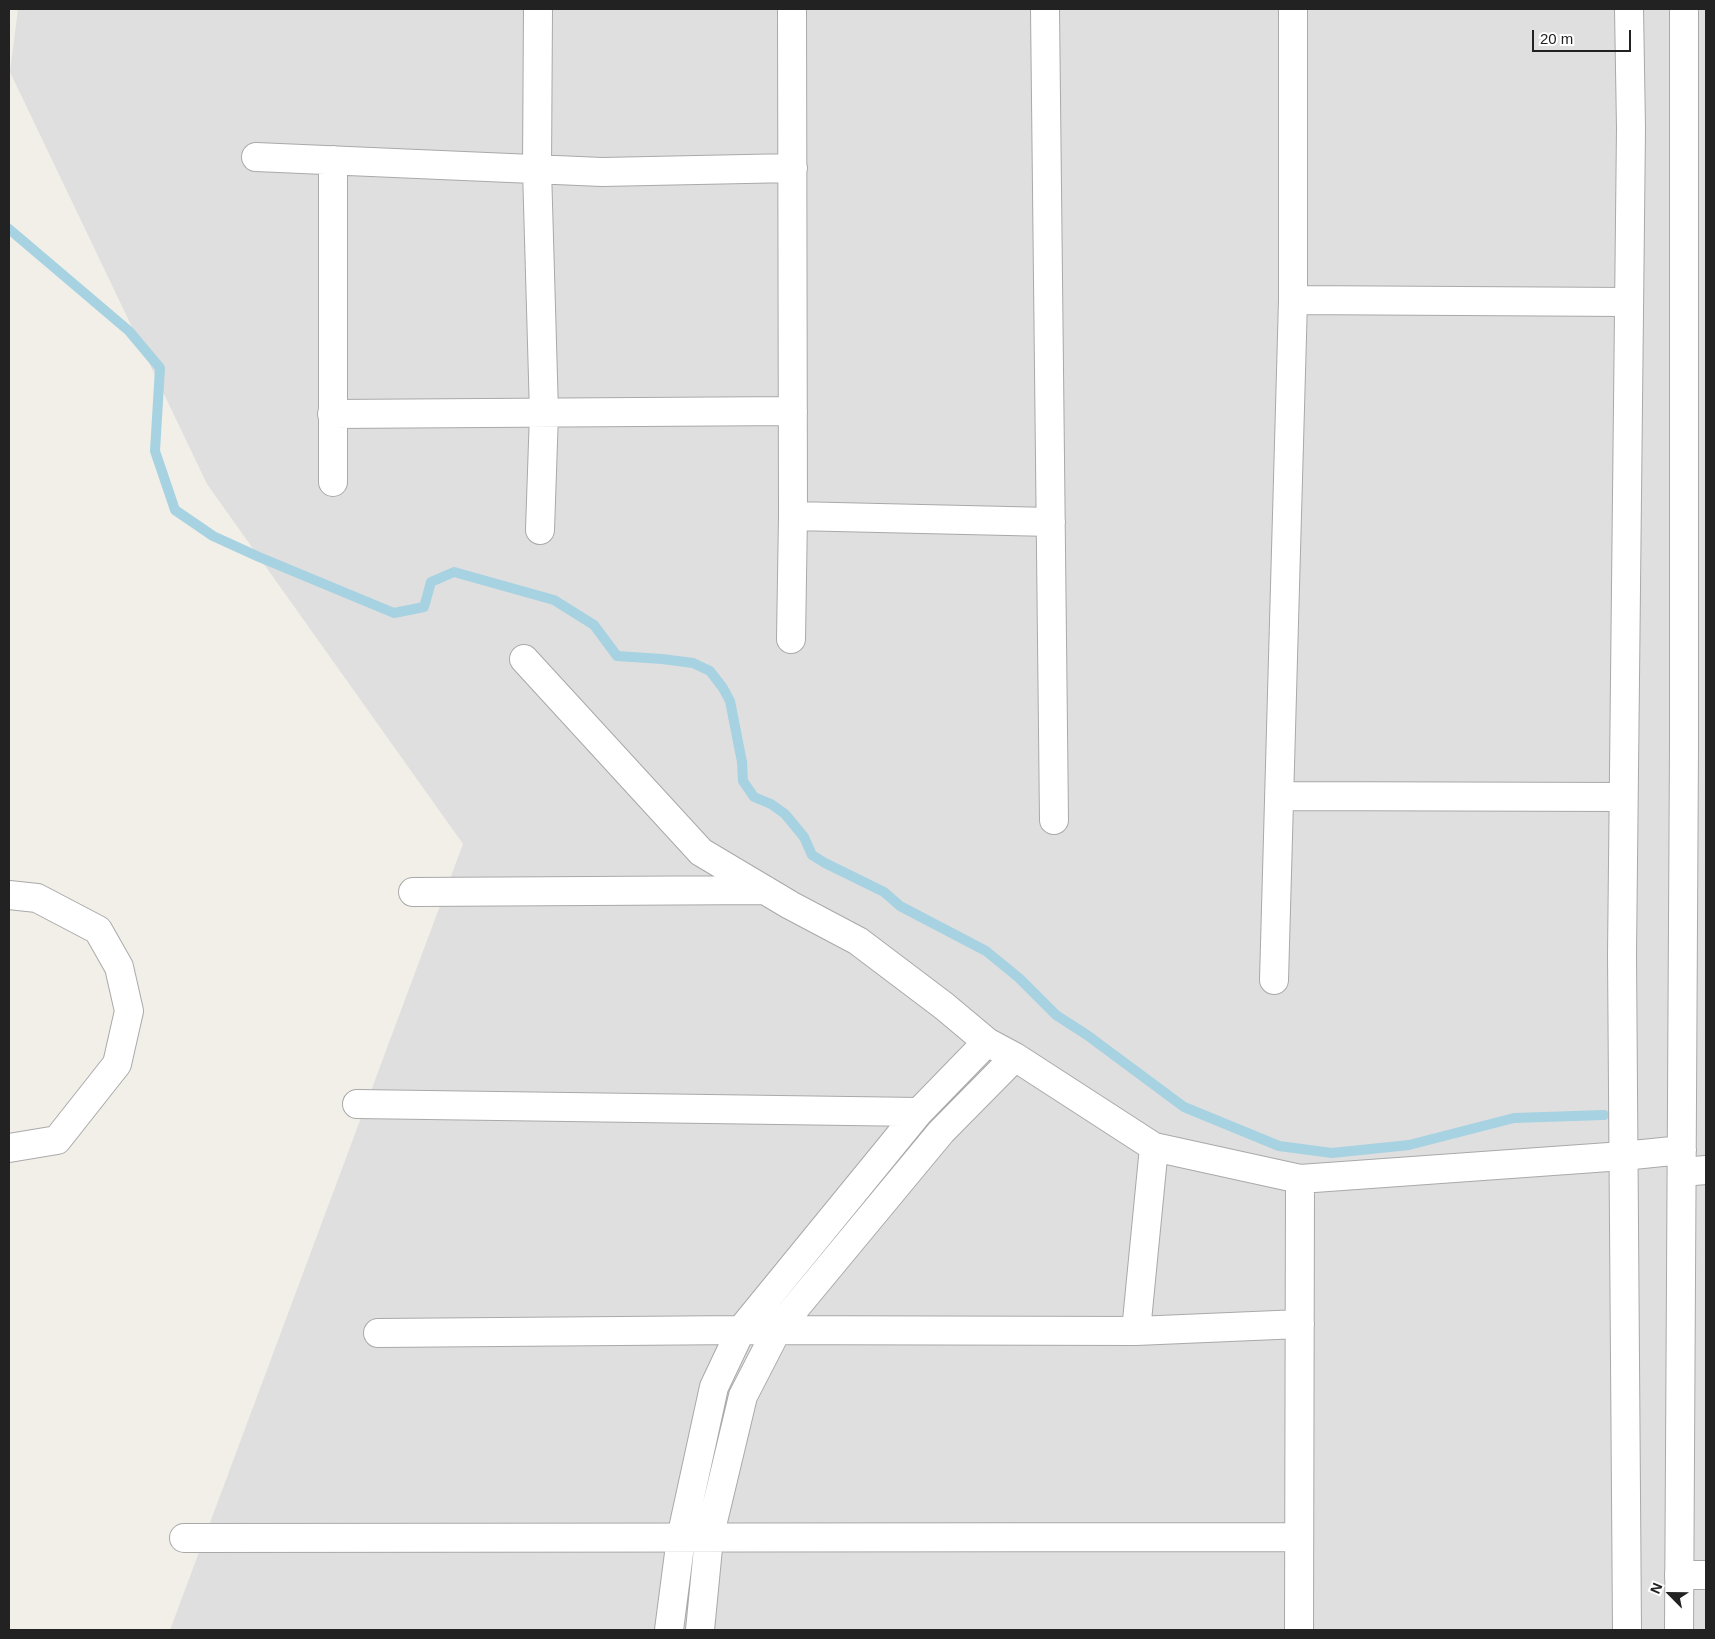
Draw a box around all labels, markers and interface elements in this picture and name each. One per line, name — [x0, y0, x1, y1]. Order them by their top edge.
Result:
scale bar — [1535, 20, 1634, 52]
text: 20 m — [1540, 30, 1573, 47]
north arrow — [1645, 1569, 1695, 1619]
text: N — [1647, 1580, 1666, 1596]

